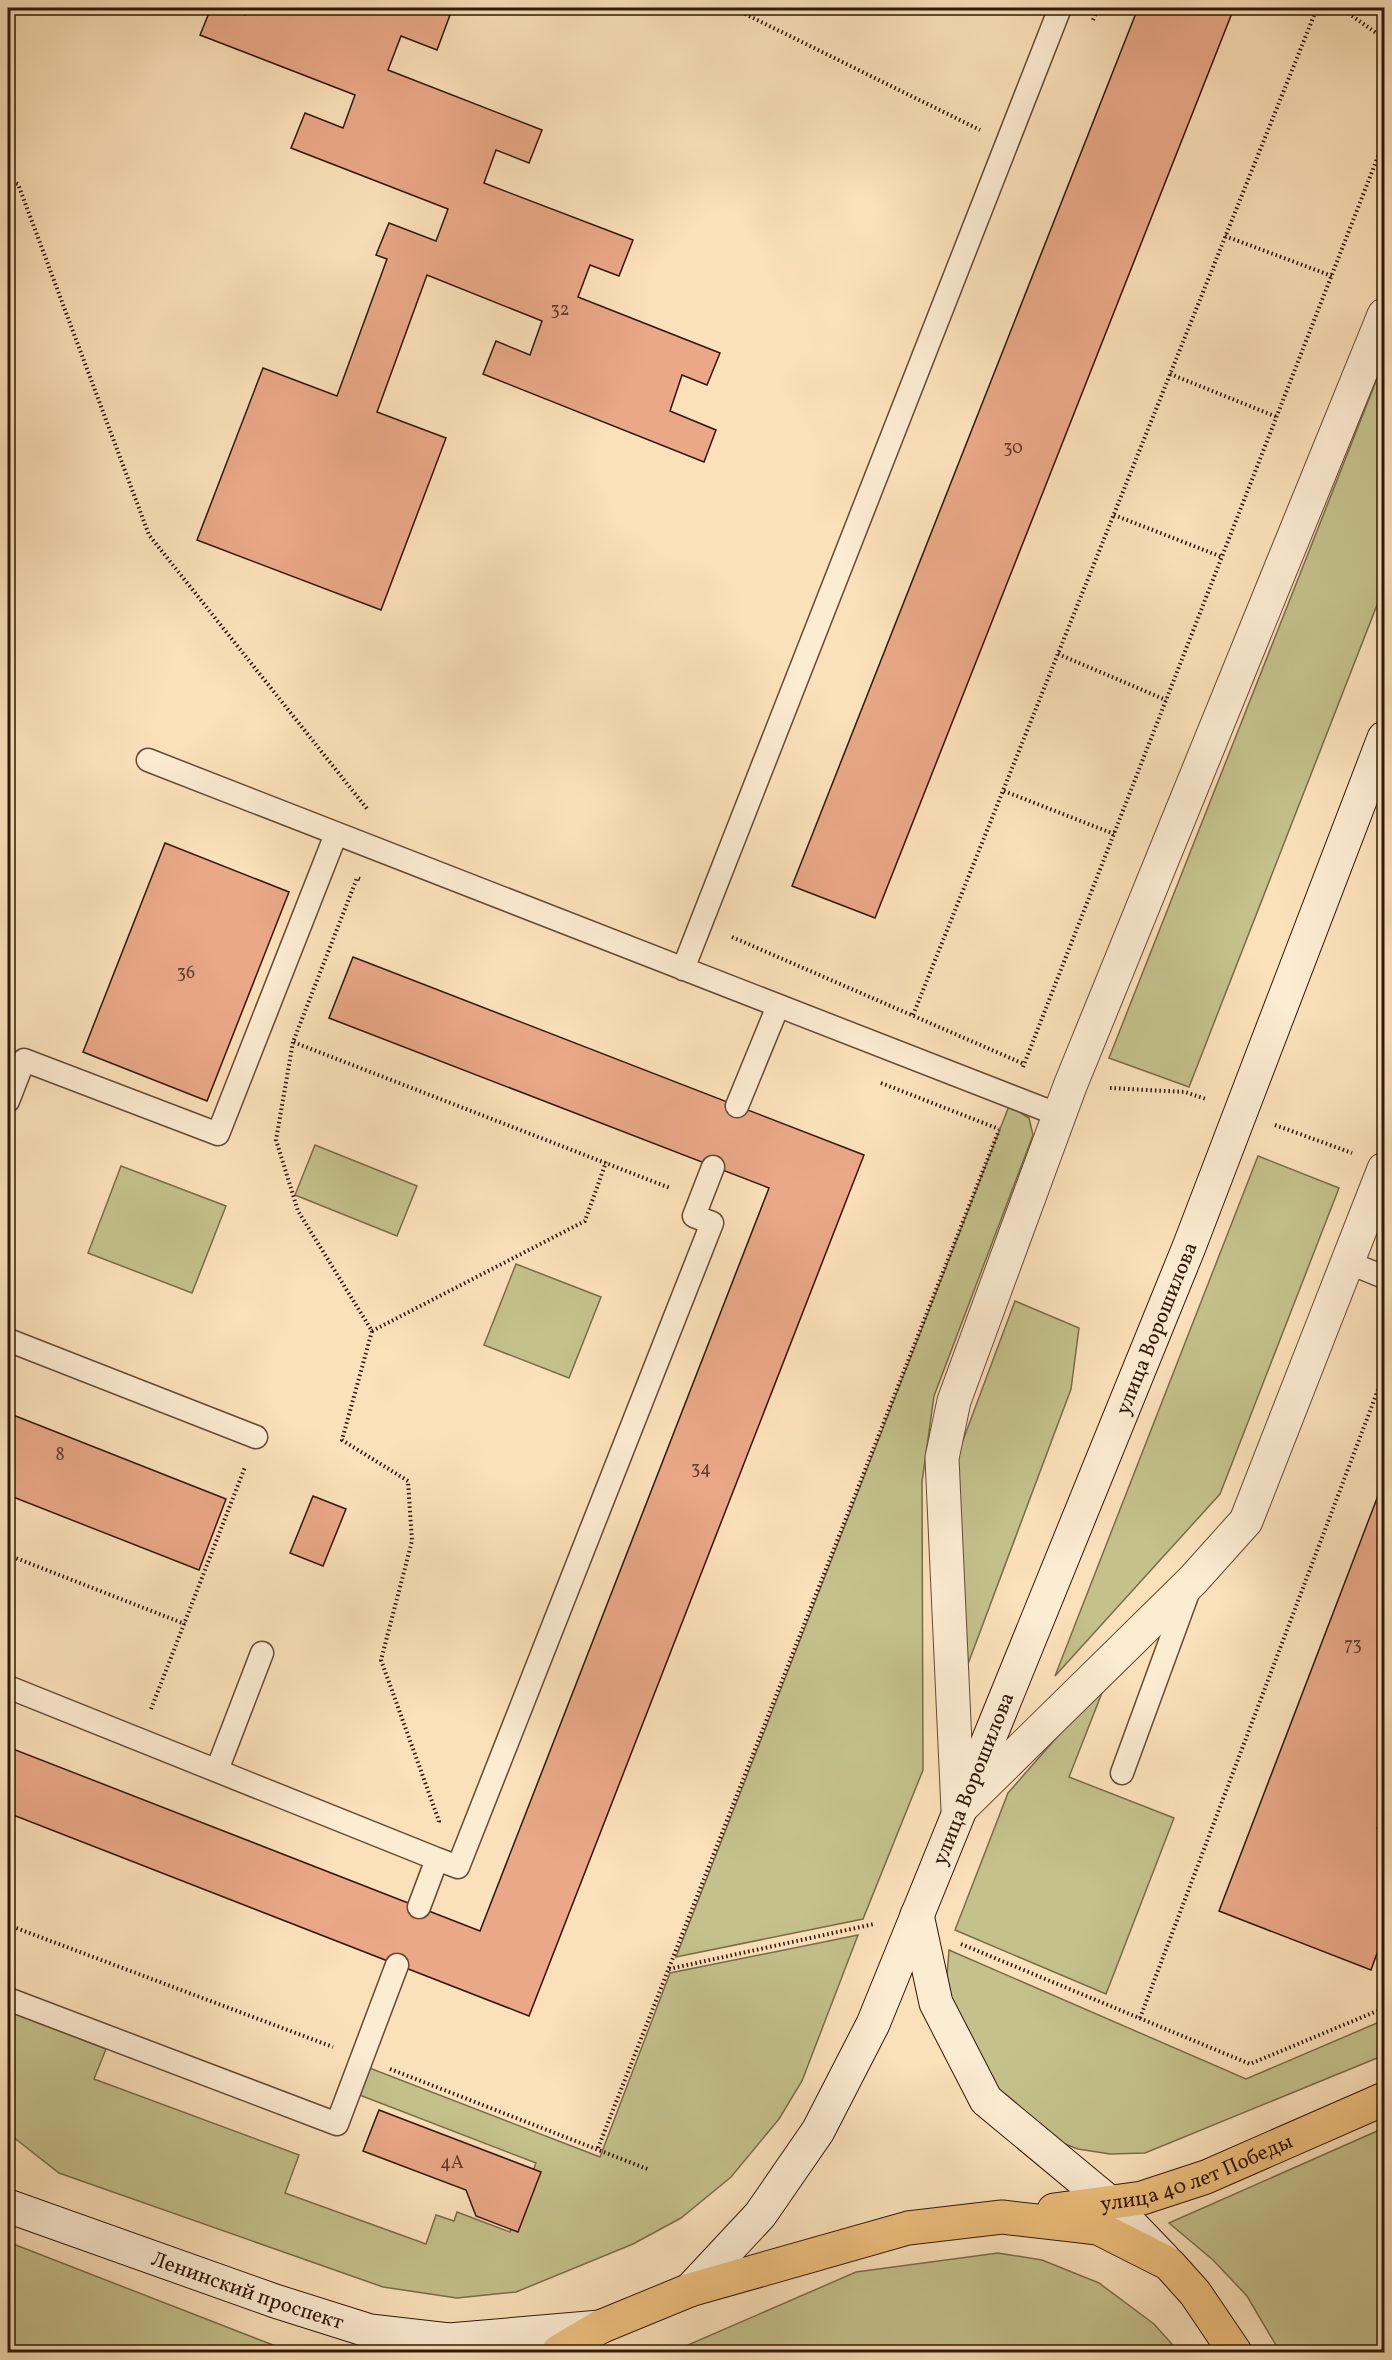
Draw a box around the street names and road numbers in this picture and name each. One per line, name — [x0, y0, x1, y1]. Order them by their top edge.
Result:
street label: улица Ворошилова — [1109, 1238, 1205, 1420]
street label: улица Ворошилова — [926, 1688, 1022, 1870]
street label: улица 40 лет Победы — [1099, 2128, 1298, 2220]
street label: Ленинский проспект — [147, 2245, 347, 2338]

